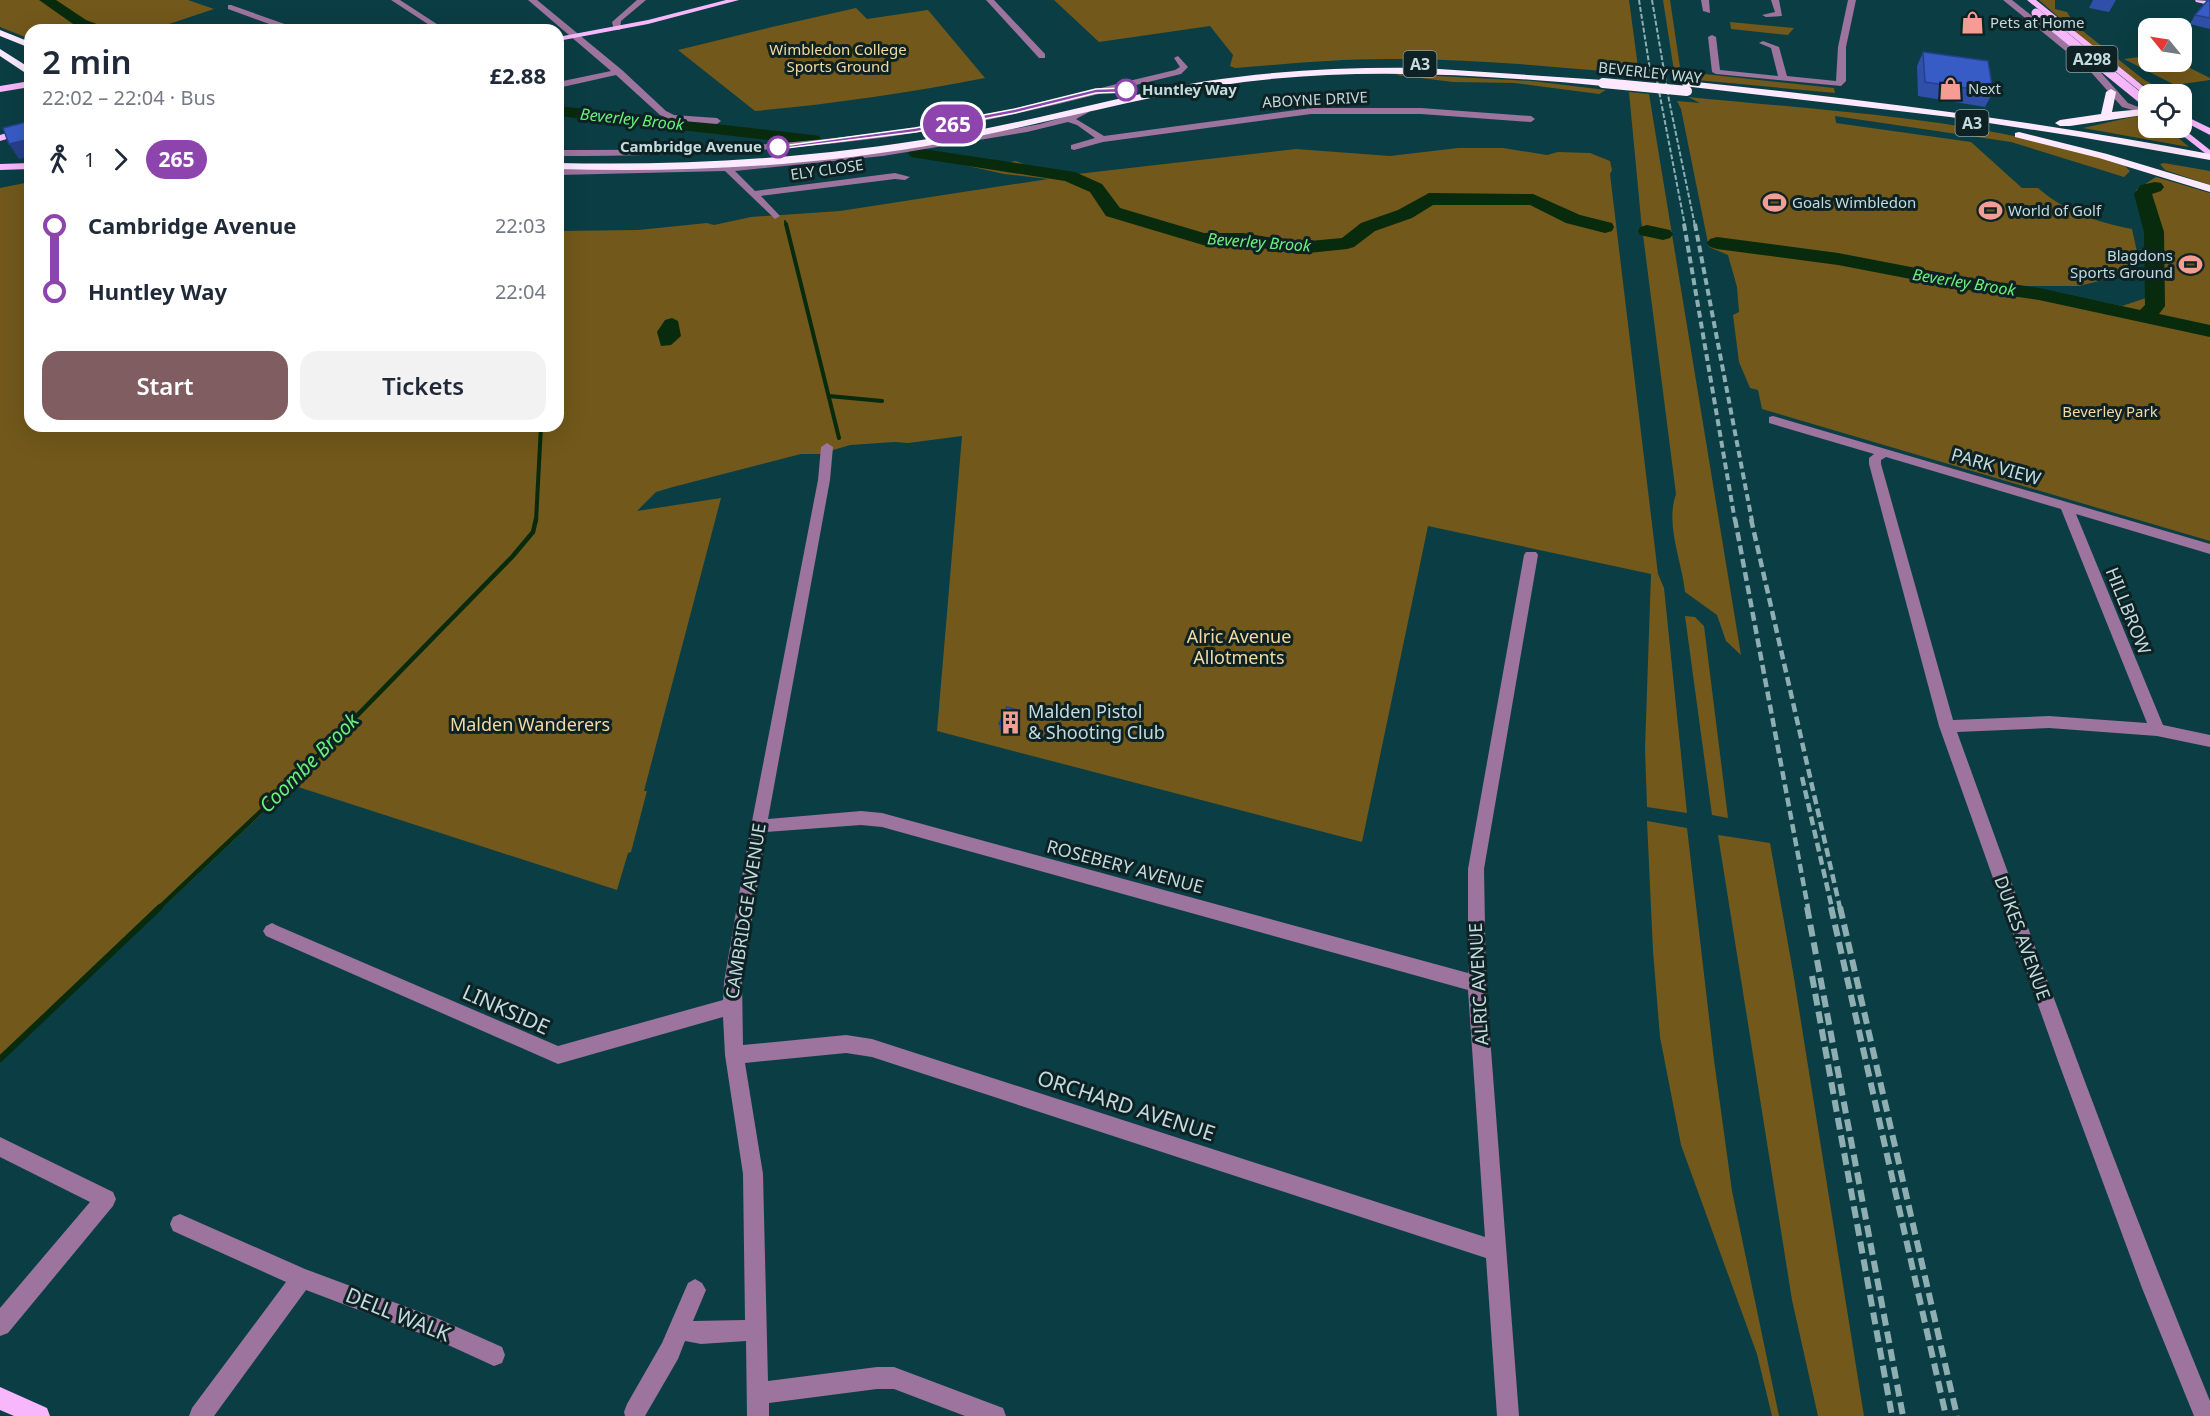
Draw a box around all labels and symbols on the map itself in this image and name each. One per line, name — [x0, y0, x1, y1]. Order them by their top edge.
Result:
shop icon: Pets at Home — [1959, 10, 1985, 36]
place label: Pets at Home — [1990, 12, 2084, 32]
north arrow — [2138, 18, 2192, 72]
park label: Wimbledon College Sports Ground — [769, 39, 907, 76]
road number: A298 — [2066, 46, 2118, 72]
road number: A3 — [1404, 51, 1436, 77]
street label: BEVERLEY WAY — [1597, 57, 1703, 87]
shop icon: Next — [1937, 76, 1963, 102]
place label: Next — [1968, 78, 2001, 98]
marker: Huntley Way — [1115, 79, 1137, 101]
place label: Huntley Way — [1142, 79, 1237, 99]
street label: ABOYNE DRIVE — [1262, 86, 1368, 112]
water label: Beverley Brook — [579, 103, 686, 135]
line badge: 265 — [918, 104, 988, 144]
road number: A3 — [1956, 110, 1988, 136]
place label: Cambridge Avenue — [620, 136, 762, 156]
marker: Cambridge Avenue — [767, 136, 789, 158]
street label: ELY CLOSE — [789, 154, 865, 184]
sports icon: Goals Wimbledon — [1761, 190, 1787, 216]
place label: Goals Wimbledon — [1792, 192, 1916, 212]
sports icon: World of Golf — [1977, 198, 2003, 224]
place label: World of Golf — [2008, 200, 2102, 220]
water label: Beverley Brook — [1206, 227, 1313, 257]
place label: Blagdons Sports Ground — [2070, 245, 2173, 282]
sports icon: Blagdons Sports Ground — [2178, 252, 2204, 278]
water label: Beverley Brook — [1911, 263, 2018, 301]
park label: Beverley Park — [2062, 401, 2158, 421]
street label: PARK VIEW — [1949, 442, 2044, 490]
street label: HILLBROW — [2101, 564, 2157, 658]
park label: Alric Avenue Allotments — [1187, 624, 1291, 669]
place label: Malden Pistol & Shooting Club — [1028, 699, 1165, 744]
water label: Coombe Brook — [253, 706, 365, 818]
building icon: Malden Pistol & Shooting Club — [997, 709, 1023, 735]
park label: Malden Wanderers — [450, 712, 610, 736]
street label: CAMBRIDGE AVENUE — [719, 821, 771, 1000]
street label: ROSEBERY AVENUE — [1044, 834, 1206, 899]
street label: DUKES AVENUE — [1989, 872, 2057, 1003]
street label: ALRIC AVENUE — [1463, 922, 1493, 1046]
street label: LINKSIDE — [458, 977, 554, 1041]
street label: ORCHARD AVENUE — [1034, 1063, 1219, 1147]
street label: DELL WALK — [342, 1280, 455, 1348]

